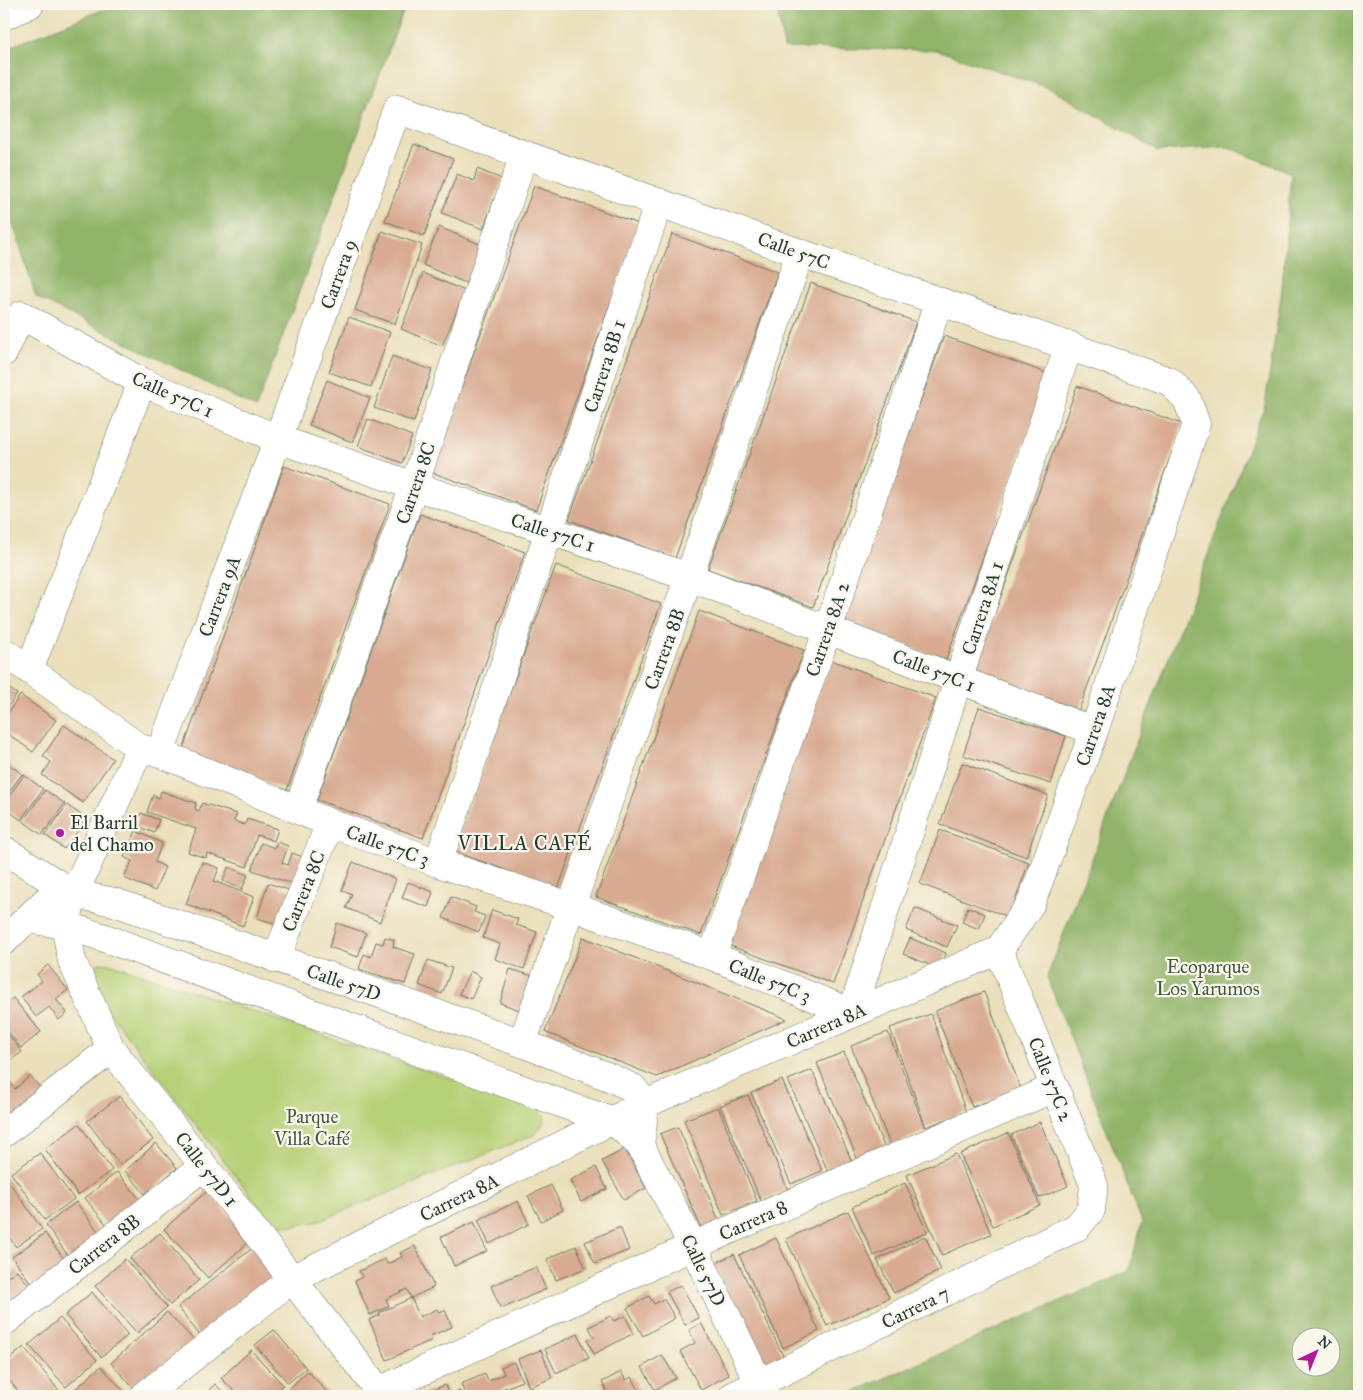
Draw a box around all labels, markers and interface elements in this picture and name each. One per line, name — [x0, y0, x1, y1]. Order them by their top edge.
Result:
street label: Calle 57C — [755, 227, 833, 274]
street label: Carrera 9 — [315, 236, 362, 312]
street label: Carrera 8B 1 — [579, 317, 630, 416]
street label: Calle 57C 1 — [129, 366, 217, 423]
street label: Carrera 8C — [391, 439, 440, 527]
street label: Calle 57C 1 — [508, 508, 598, 557]
street label: Carrera 9A — [193, 552, 246, 640]
street label: Carrera 8A 1 — [957, 559, 1008, 658]
street label: Carrera 8A 2 — [801, 578, 855, 680]
street label: Carrera 8B — [639, 605, 690, 693]
street label: Calle 57C 1 — [889, 644, 978, 697]
street label: Carrera 8A — [1071, 681, 1120, 769]
place label: El Barril del Chamo — [70, 811, 154, 856]
street label: Calle 57C 3 — [343, 820, 433, 871]
marker: El Barril del Chamo — [54, 827, 66, 839]
district label: VILLA CAFÉ — [457, 829, 592, 855]
street label: Carrera 8C — [277, 847, 330, 935]
street label: Calle 57C 3 — [725, 954, 814, 1007]
park label: Ecoparque Los Yarumos — [1156, 955, 1260, 1000]
street label: Calle 57D — [304, 959, 384, 1006]
street label: Carrera 8A — [783, 998, 870, 1053]
street label: Calle 57C 2 — [1023, 1034, 1078, 1125]
park label: Parque Villa Café — [273, 1105, 350, 1150]
street label: Calle 57D 1 — [170, 1127, 243, 1211]
street label: Carrera 8A — [416, 1168, 503, 1226]
street label: Carrera 8 — [715, 1195, 791, 1246]
street label: Carrera 8B — [64, 1209, 145, 1280]
street label: Calle 57D — [676, 1230, 731, 1310]
street label: Carrera 7 — [878, 1281, 953, 1334]
north arrow — [1290, 1328, 1340, 1378]
text: N — [1314, 1333, 1335, 1353]

